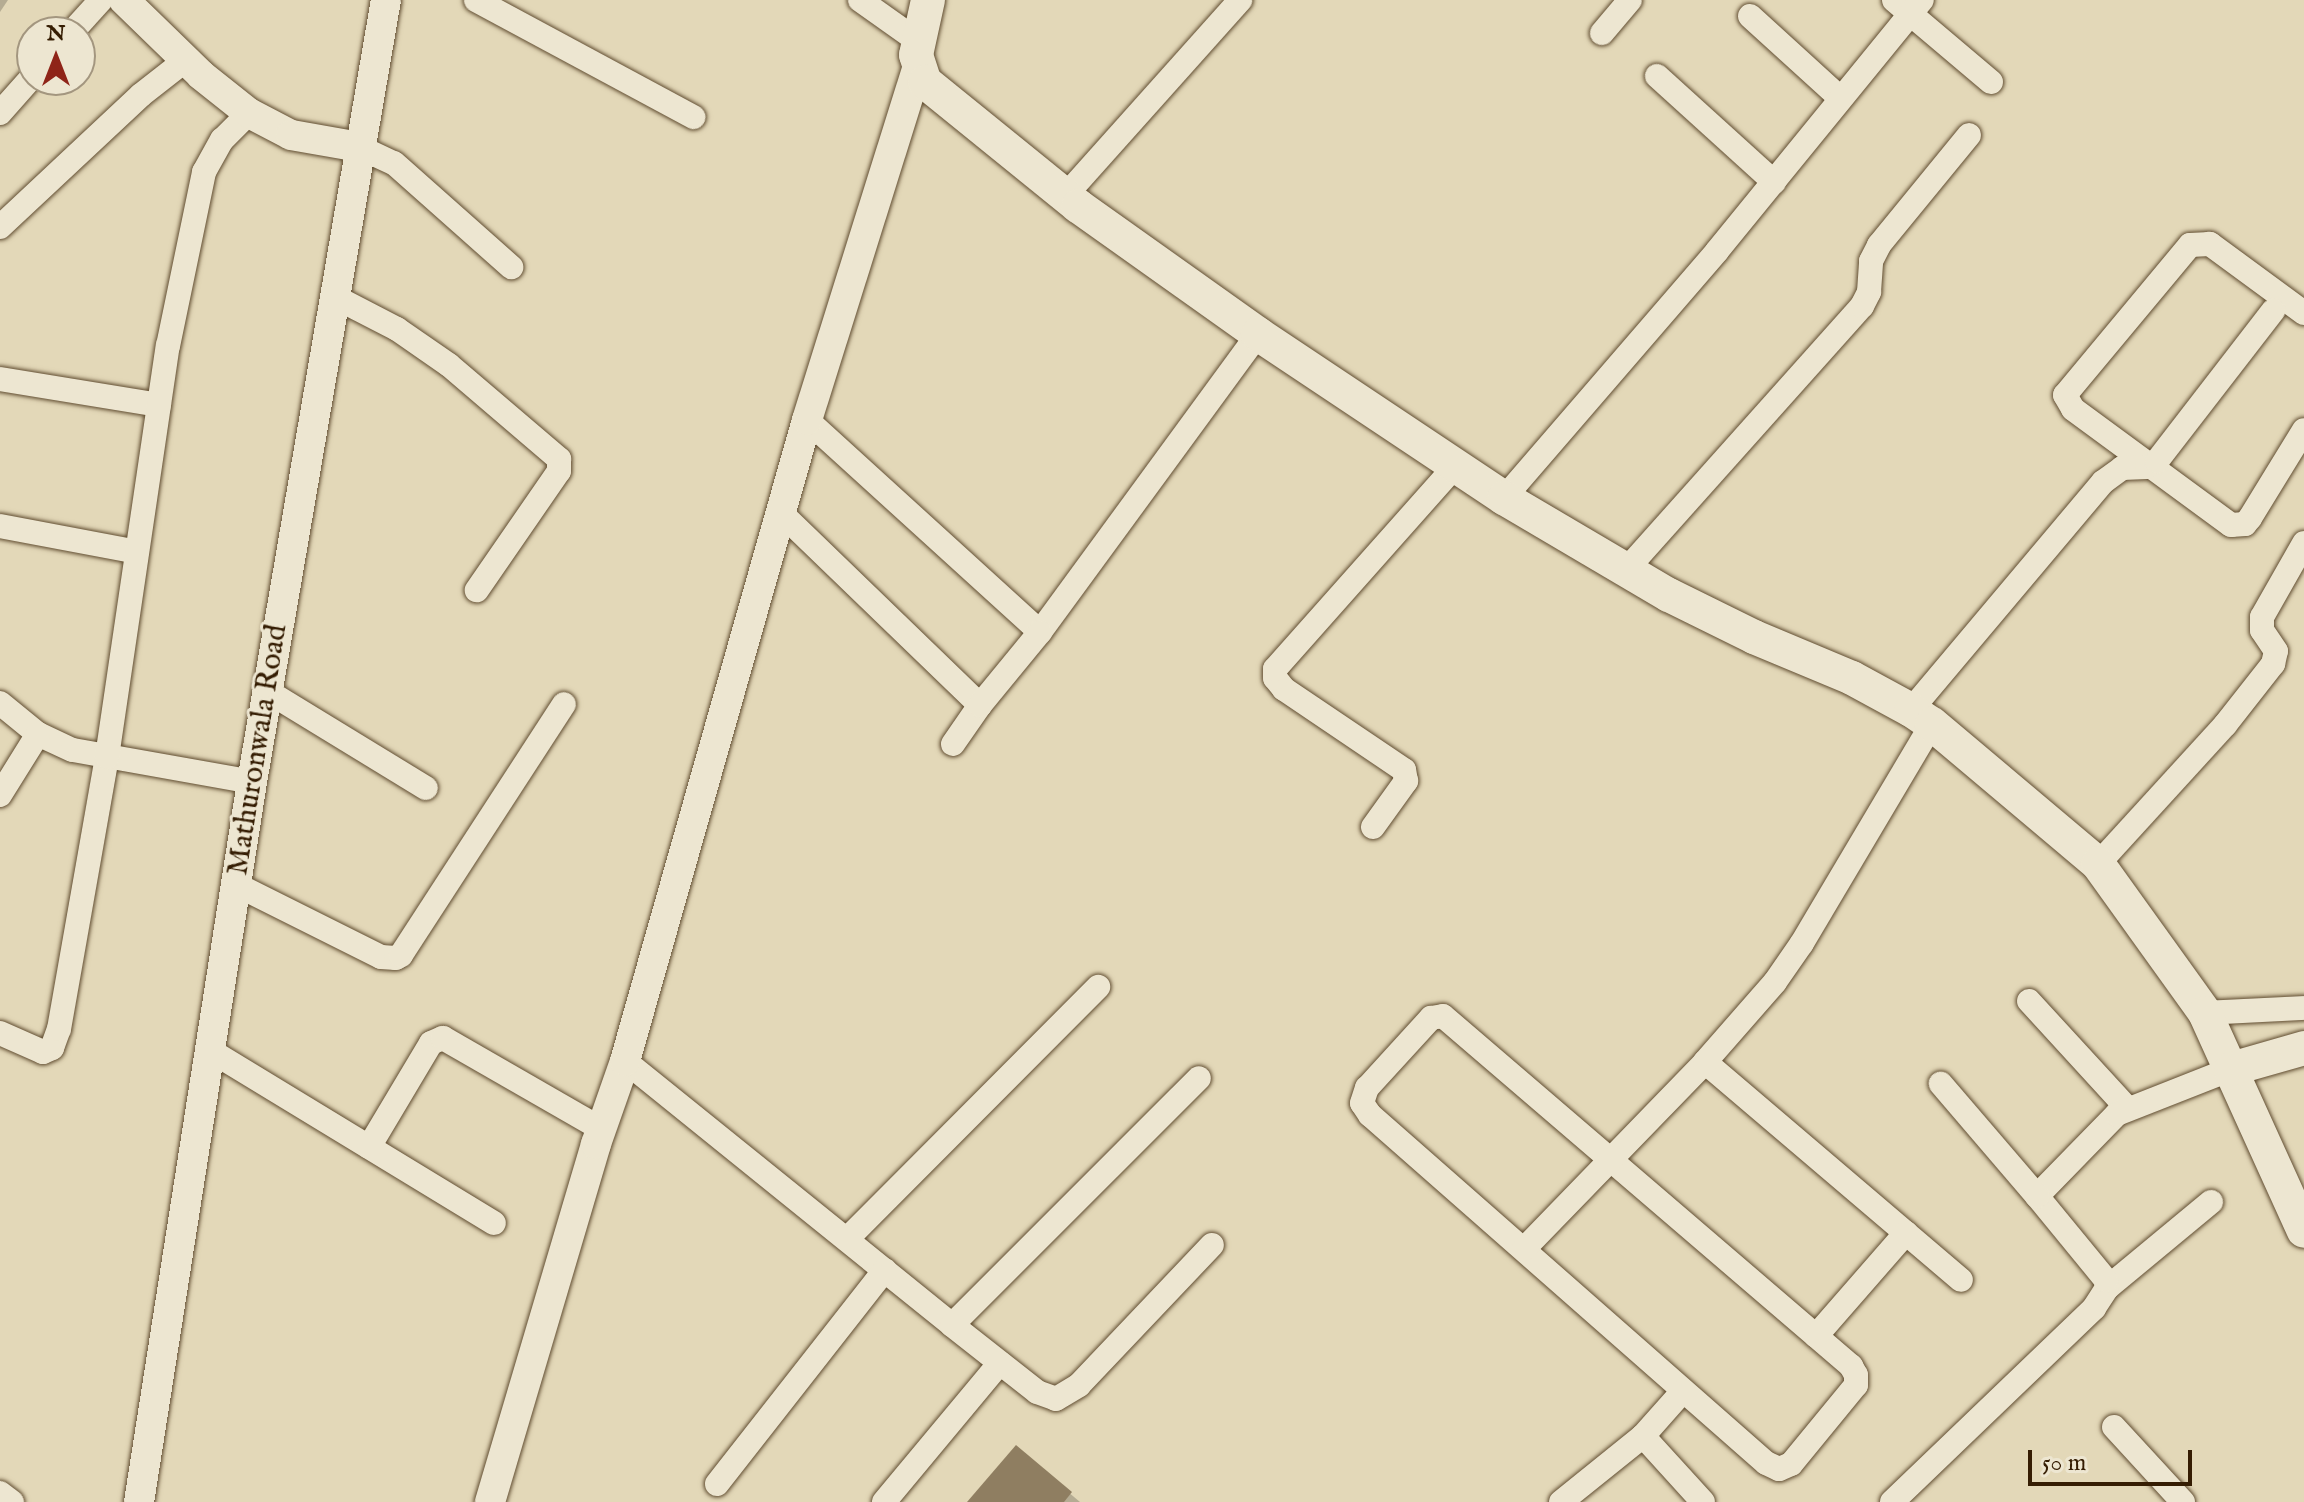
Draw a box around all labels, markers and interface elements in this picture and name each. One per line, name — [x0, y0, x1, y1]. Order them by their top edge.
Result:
north arrow — [16, 16, 96, 96]
text: N — [46, 20, 66, 48]
street label: Mathuronwala Road — [220, 622, 296, 878]
scale bar — [2032, 1434, 2196, 1484]
text: 50 m — [2042, 1448, 2086, 1479]

